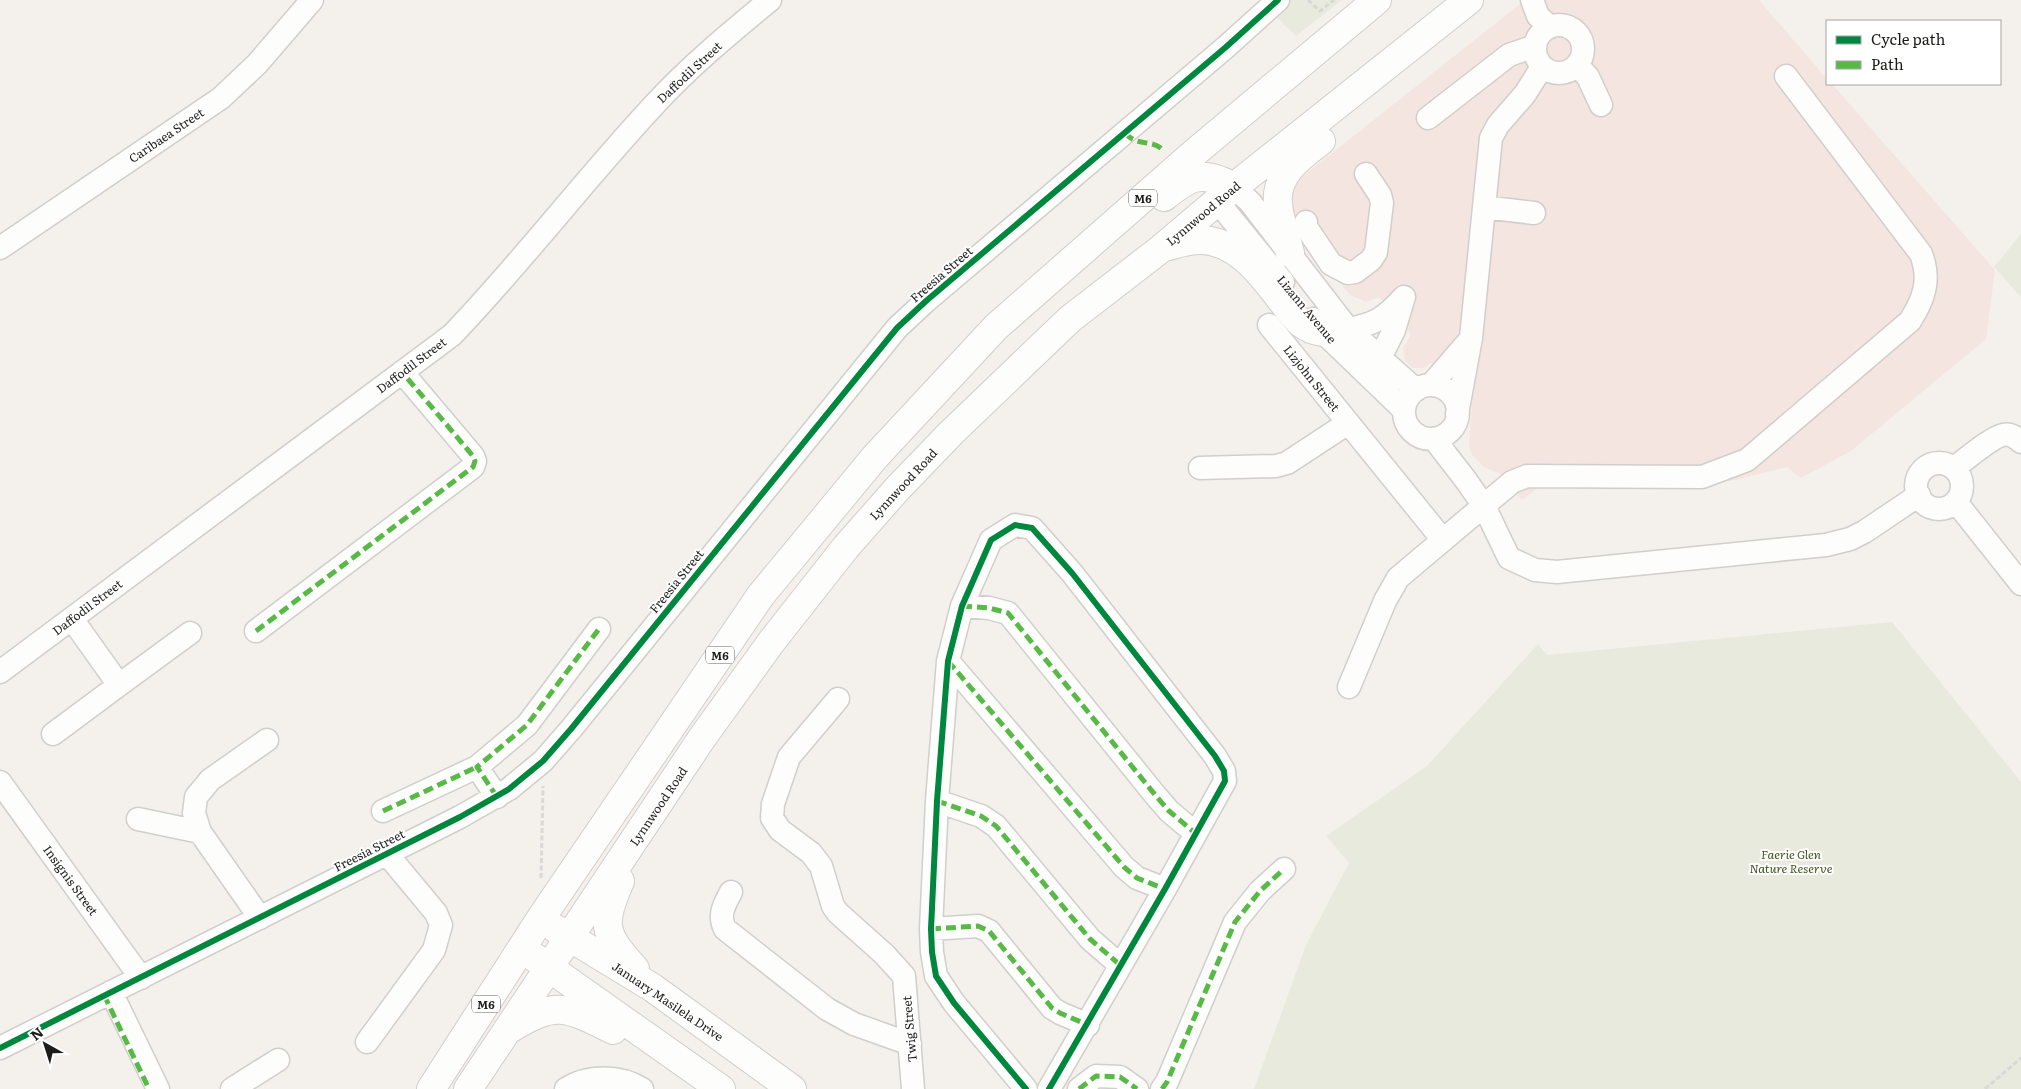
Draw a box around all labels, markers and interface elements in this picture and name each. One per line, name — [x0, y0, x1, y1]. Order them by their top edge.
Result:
legend — [1826, 20, 2001, 85]
text: Cycle path — [1871, 27, 1946, 50]
street label: Daffodil Street — [652, 37, 726, 107]
text: Path — [1871, 52, 1904, 75]
street label: Caribaea Street — [125, 103, 207, 167]
street label: Lynnwood Road — [1162, 176, 1245, 250]
road number: M6 — [1129, 190, 1157, 207]
street label: Freesia Street — [906, 242, 976, 306]
street label: Lizann Avenue — [1273, 271, 1341, 347]
street label: Daffodil Street — [372, 333, 450, 397]
street label: Lizjohn Street — [1280, 341, 1344, 415]
street label: Lynnwood Road — [865, 444, 941, 524]
street label: Freesia Street — [645, 545, 708, 617]
street label: Daffodil Street — [48, 575, 126, 639]
road number: M6 — [706, 646, 734, 664]
street label: Lynnwood Road — [625, 762, 692, 849]
street label: Freesia Street — [330, 824, 408, 876]
street label: Insignis Street — [39, 841, 103, 919]
park label: Faerie Glen Nature Reserve — [1750, 845, 1833, 877]
street label: January Masilela Drive — [609, 957, 727, 1045]
street label: Twig Street — [897, 995, 921, 1063]
road number: M6 — [472, 996, 500, 1012]
north arrow — [20, 1019, 70, 1069]
text: N — [25, 1021, 47, 1045]

